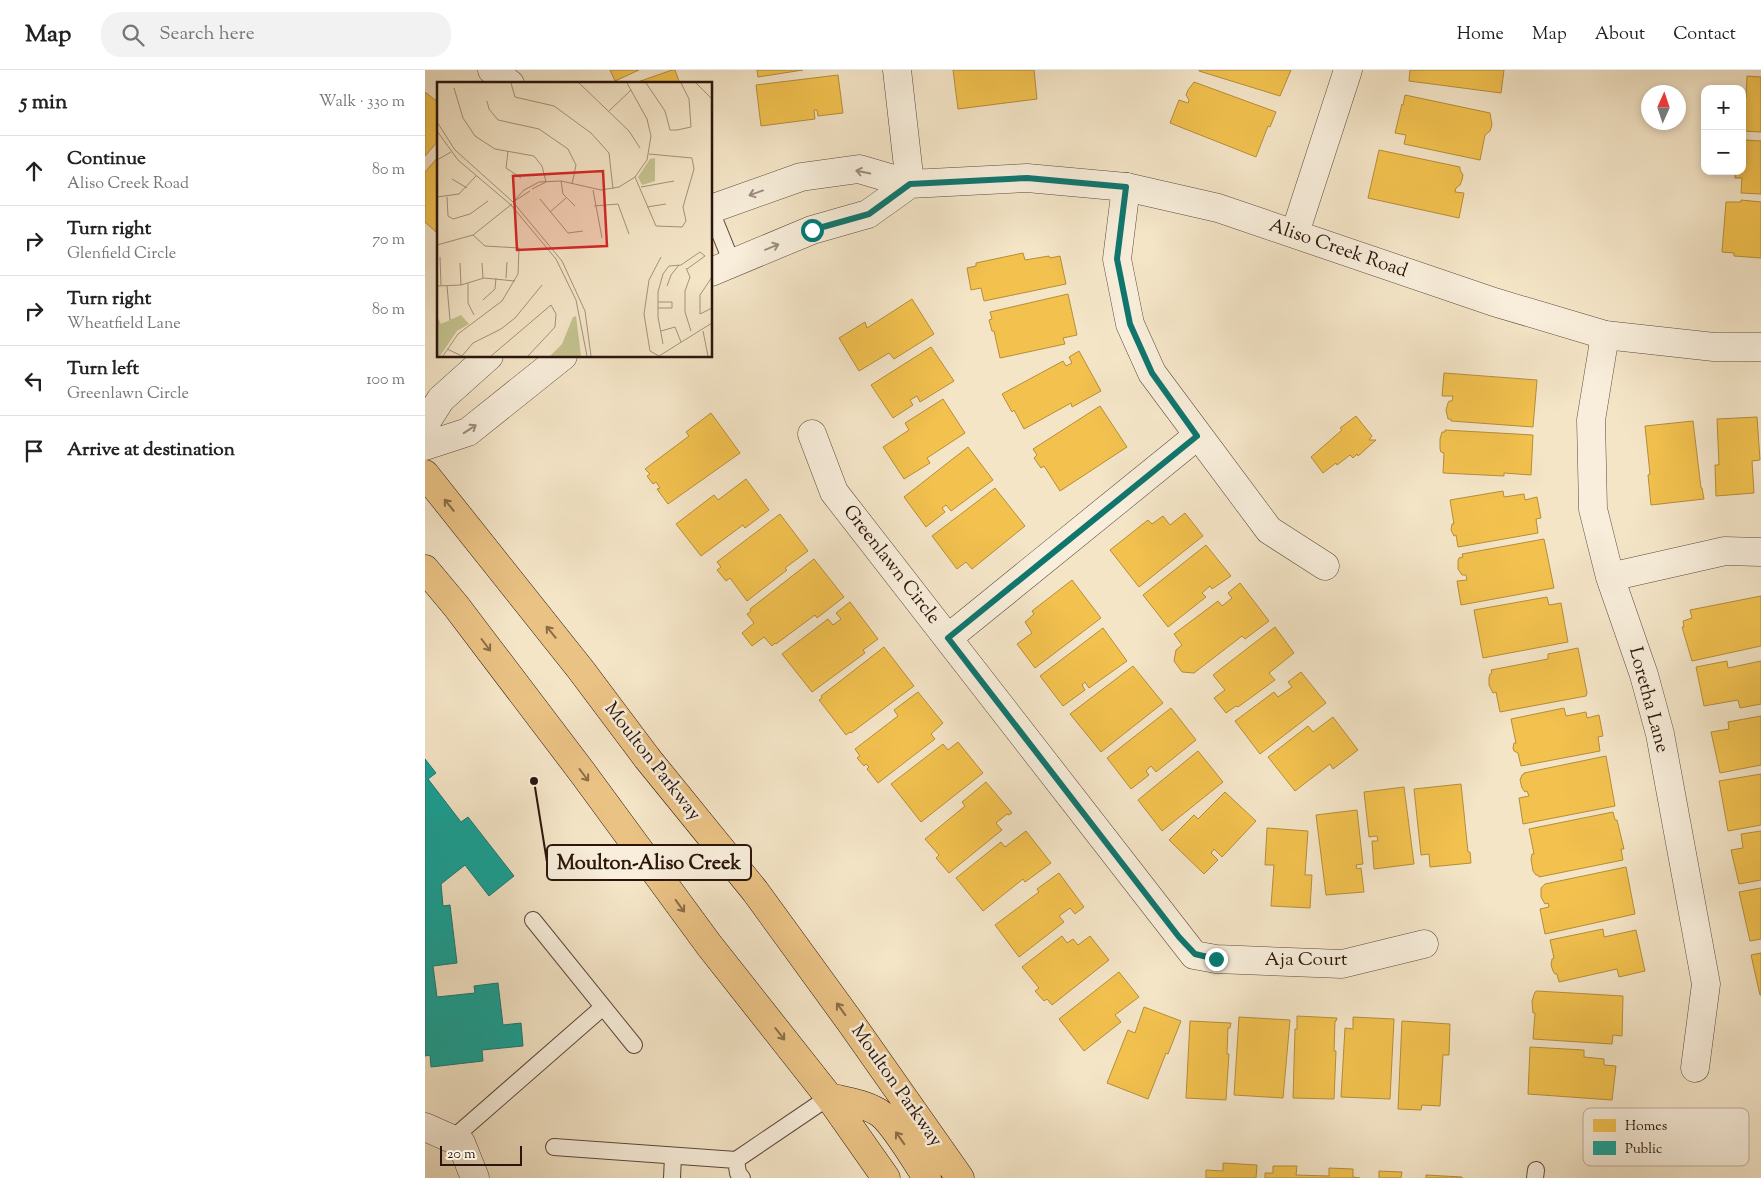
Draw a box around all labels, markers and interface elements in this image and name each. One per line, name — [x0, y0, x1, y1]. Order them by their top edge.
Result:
search box — [101, 12, 451, 57]
text: Map — [25, 18, 71, 52]
icon: search — [119, 21, 147, 49]
text: Search here — [159, 21, 255, 48]
text: Home — [1457, 22, 1504, 48]
text: Map — [1532, 22, 1567, 48]
text: About — [1595, 22, 1645, 48]
text: Contact — [1673, 22, 1736, 48]
inset map — [437, 82, 713, 358]
north arrow — [1641, 85, 1686, 130]
map controls — [1701, 85, 1746, 175]
button: + — [1701, 85, 1746, 130]
text: 5 min — [20, 88, 67, 118]
text: Walk · 330 m — [319, 91, 405, 114]
button: − — [1701, 130, 1746, 175]
text: Continue — [67, 146, 146, 173]
icon: ahead — [20, 157, 48, 185]
text: 80 m — [372, 159, 405, 182]
one-way arrow — [856, 166, 872, 176]
text: Aliso Creek Road — [67, 173, 189, 196]
one-way arrow — [749, 189, 764, 198]
street label: Aliso Creek Road — [1265, 213, 1411, 285]
text: Turn right — [67, 216, 151, 243]
route start — [801, 219, 824, 242]
icon: right — [20, 227, 48, 255]
text: 70 m — [372, 229, 405, 252]
one-way arrow — [764, 241, 779, 251]
text: Glenfield Circle — [67, 243, 176, 266]
text: Turn right — [67, 286, 151, 313]
icon: right — [20, 297, 48, 325]
text: 80 m — [372, 299, 405, 322]
text: Wheatfield Lane — [67, 313, 181, 336]
text: Turn left — [67, 356, 139, 383]
icon: left — [20, 367, 48, 395]
text: 100 m — [366, 369, 405, 392]
text: Greenlawn Circle — [67, 383, 189, 406]
one-way arrow — [463, 424, 477, 434]
icon: arrive — [20, 437, 48, 465]
text: Arrive at destination — [67, 437, 235, 464]
one-way arrow — [444, 499, 455, 512]
street label: Greenlawn Circle — [836, 500, 946, 630]
one-way arrow — [545, 626, 556, 639]
one-way arrow — [481, 638, 491, 652]
street label: Loretha Lane — [1621, 644, 1675, 756]
street label: Moulton Parkway — [597, 697, 707, 827]
one-way arrow — [579, 768, 589, 782]
callout: Moulton-Aliso Creek — [547, 845, 751, 880]
text: Moulton-Aliso Creek — [557, 850, 741, 879]
one-way arrow — [675, 899, 685, 913]
street label: Aja Court — [1265, 947, 1348, 974]
route end — [1205, 948, 1228, 971]
one-way arrow — [836, 1002, 846, 1016]
street label: Moulton Parkway — [844, 1019, 949, 1153]
one-way arrow — [774, 1027, 785, 1040]
legend — [1583, 1108, 1749, 1166]
text: Homes — [1625, 1117, 1667, 1137]
one-way arrow — [895, 1131, 905, 1145]
text: Public — [1625, 1140, 1662, 1160]
scale bar — [440, 1143, 523, 1166]
text: 20 m — [447, 1145, 476, 1165]

